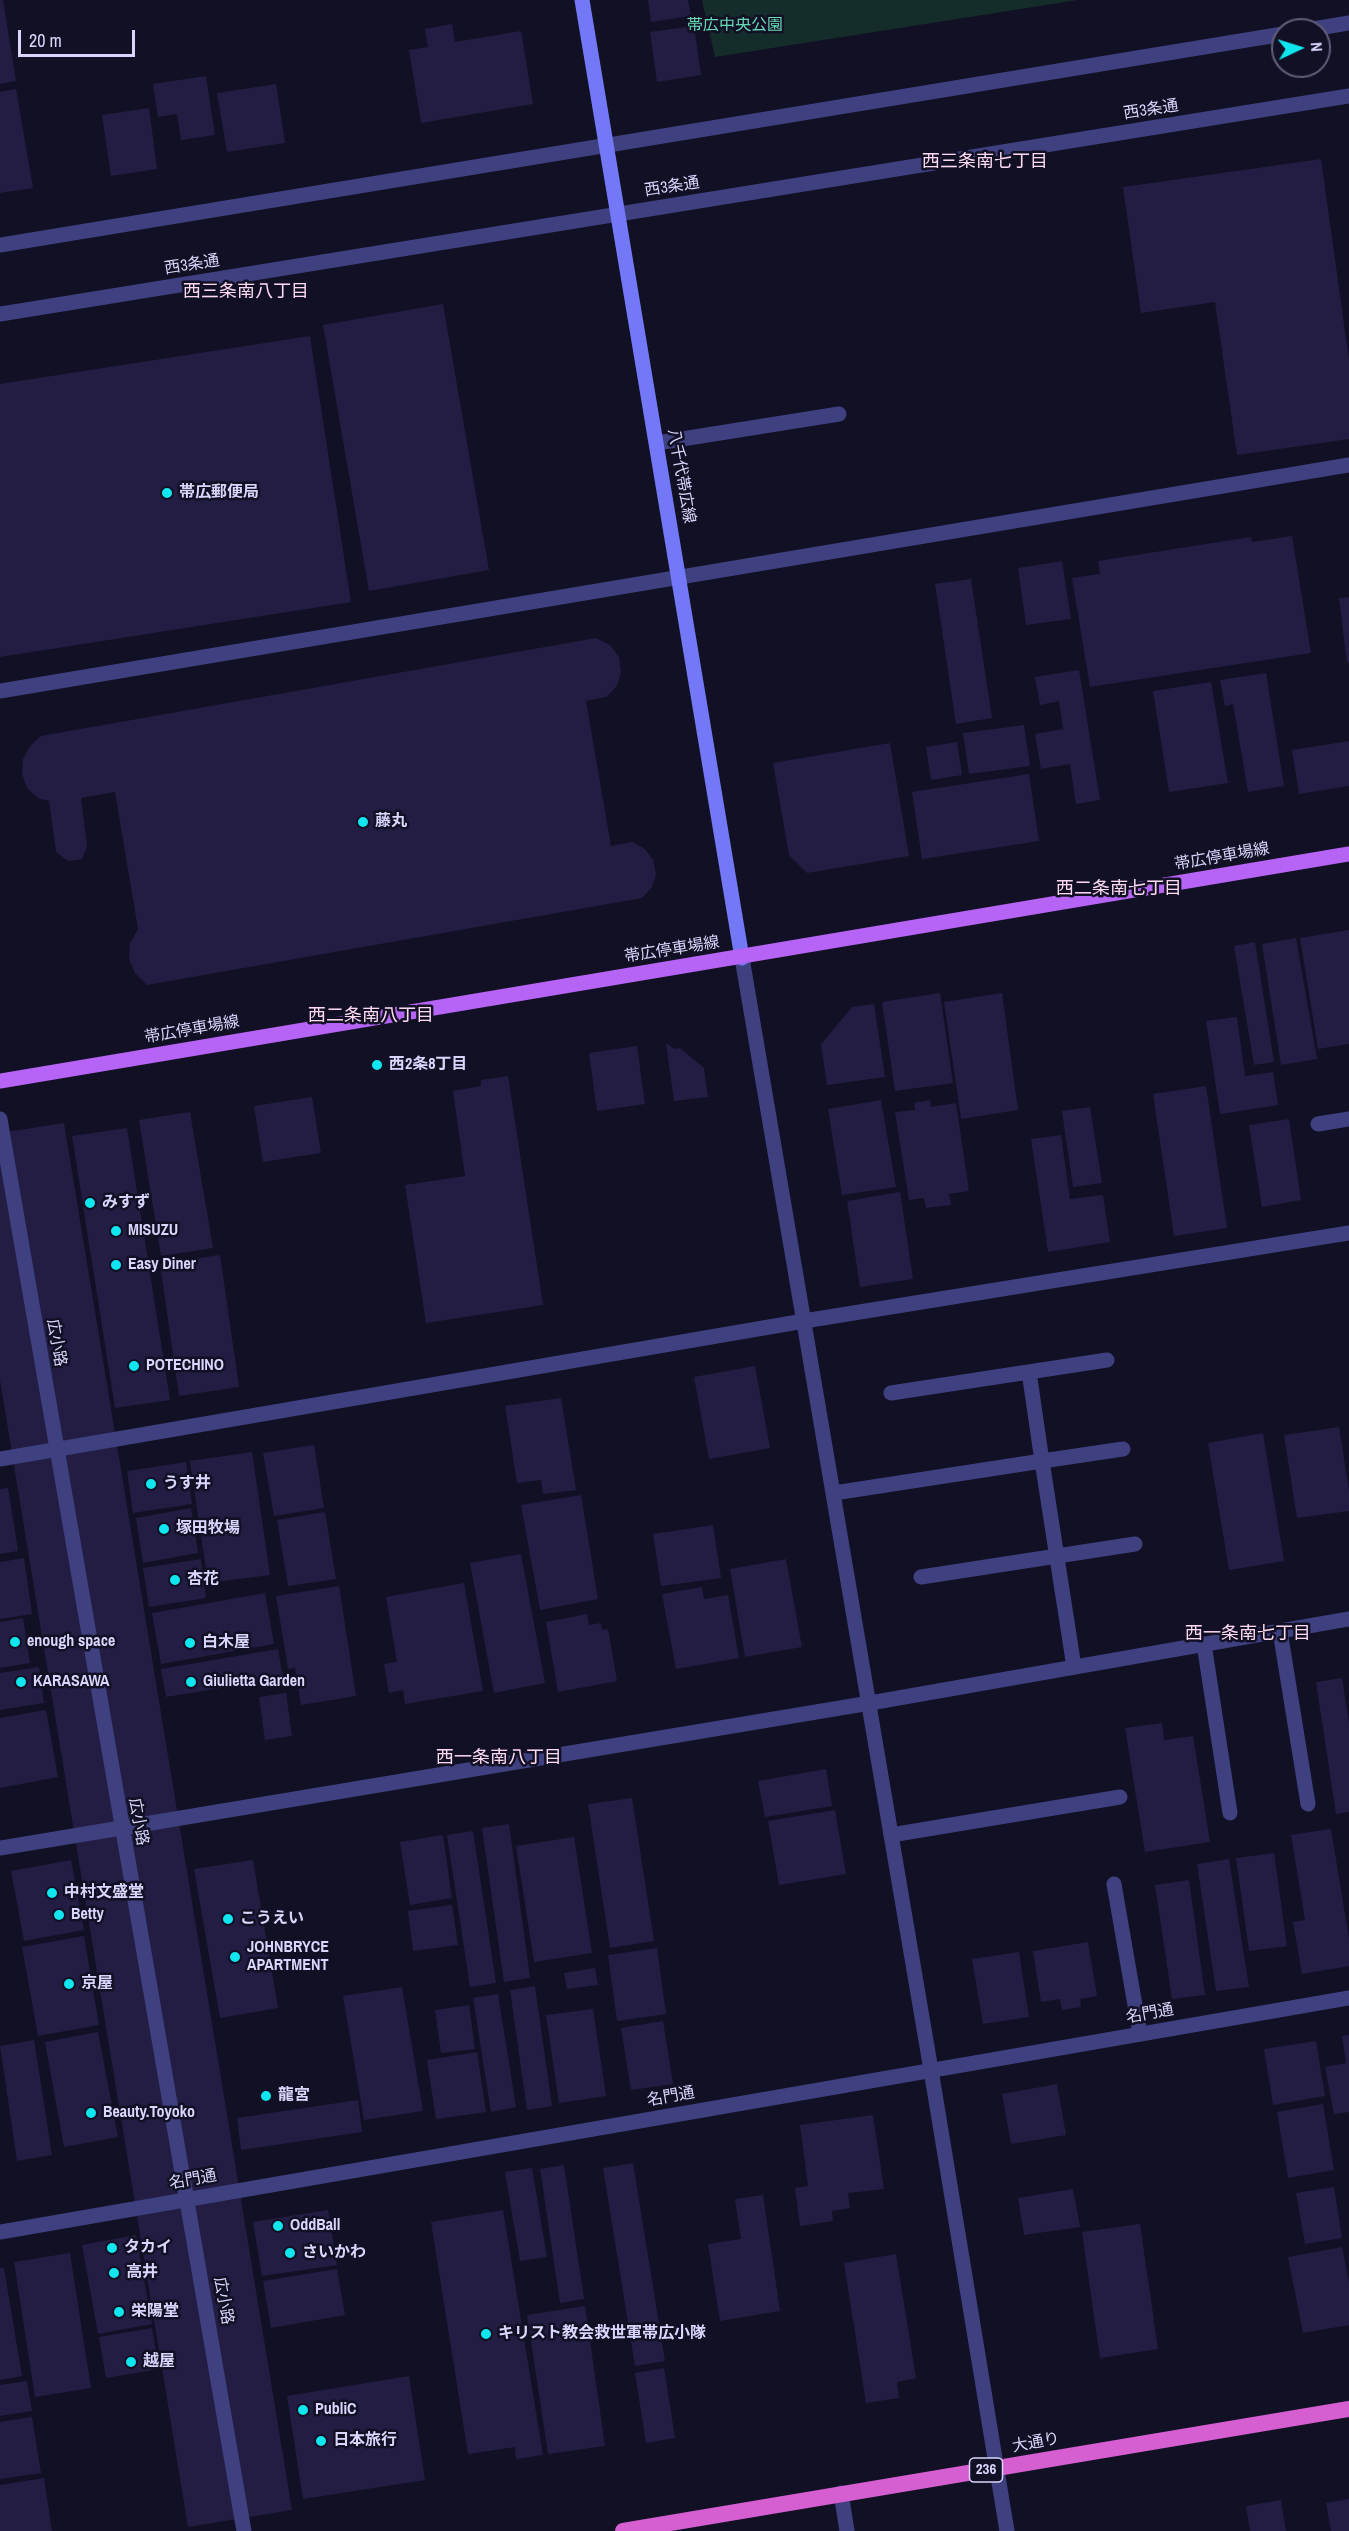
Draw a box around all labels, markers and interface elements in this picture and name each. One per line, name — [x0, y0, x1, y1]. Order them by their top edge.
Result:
park label: 帯広中央公園 — [687, 16, 783, 36]
scale bar — [21, 18, 138, 56]
north arrow — [1271, 18, 1331, 78]
text: 20 m — [29, 28, 62, 53]
text: N — [1306, 41, 1328, 52]
street label: 西3条通 — [1122, 96, 1180, 124]
district label: 西三条南七丁目 — [922, 151, 1048, 173]
street label: 西3条通 — [643, 173, 701, 201]
street label: 西3条通 — [163, 251, 221, 279]
district label: 西三条南八丁目 — [183, 281, 309, 303]
street label: 八千代帯広線 — [663, 427, 699, 525]
place label: 帯広郵便局 — [179, 483, 259, 503]
marker: 帯広郵便局 — [160, 486, 174, 500]
place label: 藤丸 — [375, 812, 407, 832]
marker: 藤丸 — [356, 815, 370, 829]
street label: 帯広停車場線 — [1173, 839, 1271, 875]
district label: 西二条南七丁目 — [1056, 878, 1182, 900]
street label: 帯広停車場線 — [623, 933, 721, 967]
district label: 西二条南八丁目 — [308, 1005, 434, 1027]
street label: 帯広停車場線 — [143, 1012, 241, 1048]
place label: 西2条8丁目 — [389, 1055, 468, 1075]
marker: 西2条8丁目 — [370, 1058, 384, 1072]
place label: みすず — [102, 1193, 150, 1213]
marker: みすず — [83, 1196, 97, 1210]
place label: MISUZU — [128, 1221, 178, 1241]
marker: MISUZU — [109, 1224, 123, 1238]
place label: Easy Diner — [128, 1255, 196, 1275]
marker: Easy Diner — [109, 1258, 123, 1272]
street label: 広小路 — [42, 1318, 70, 1368]
place label: POTECHINO — [146, 1356, 224, 1376]
marker: POTECHINO — [127, 1359, 141, 1373]
place label: うす井 — [163, 1474, 211, 1494]
marker: うす井 — [144, 1477, 158, 1491]
place label: 塚田牧場 — [176, 1519, 240, 1539]
marker: 塚田牧場 — [157, 1522, 171, 1536]
place label: 杏花 — [187, 1570, 219, 1590]
marker: 杏花 — [168, 1573, 182, 1587]
district label: 西一条南七丁目 — [1185, 1623, 1311, 1645]
place label: enough space — [27, 1632, 115, 1652]
place label: 白木屋 — [202, 1633, 250, 1653]
marker: enough space — [8, 1635, 22, 1649]
marker: 白木屋 — [183, 1636, 197, 1650]
place label: KARASAWA — [33, 1672, 110, 1692]
place label: Giulietta Garden — [203, 1672, 305, 1692]
marker: KARASAWA — [14, 1675, 28, 1689]
marker: Giulietta Garden — [184, 1675, 198, 1689]
district label: 西一条南八丁目 — [436, 1747, 562, 1769]
street label: 広小路 — [124, 1797, 152, 1847]
place label: 中村文盛堂 — [64, 1883, 144, 1903]
marker: 中村文盛堂 — [45, 1886, 59, 1900]
place label: Betty — [71, 1905, 104, 1925]
marker: Betty — [52, 1908, 66, 1922]
place label: こうえい — [240, 1909, 304, 1929]
marker: こうえい — [221, 1912, 235, 1926]
place label: JOHNBRYCE APARTMENT — [247, 1938, 329, 1976]
marker: JOHNBRYCE APARTMENT — [228, 1950, 242, 1964]
place label: 京屋 — [81, 1974, 113, 1994]
marker: 京屋 — [62, 1977, 76, 1991]
street label: 名門通 — [1125, 2000, 1175, 2028]
street label: 名門通 — [646, 2083, 696, 2111]
place label: 龍宮 — [278, 2086, 310, 2106]
marker: 龍宮 — [259, 2089, 273, 2103]
place label: Beauty.Toyoko — [103, 2103, 195, 2123]
marker: Beauty.Toyoko — [84, 2106, 98, 2120]
street label: 名門通 — [168, 2166, 218, 2194]
place label: OddBall — [290, 2216, 340, 2236]
marker: OddBall — [271, 2219, 285, 2233]
place label: タカイ — [124, 2238, 172, 2258]
marker: タカイ — [105, 2241, 119, 2255]
place label: さいかわ — [302, 2243, 366, 2263]
marker: さいかわ — [283, 2246, 297, 2260]
place label: 高井 — [126, 2263, 158, 2283]
marker: 高井 — [107, 2266, 121, 2280]
street label: 広小路 — [209, 2276, 237, 2326]
place label: 栄陽堂 — [131, 2302, 179, 2322]
marker: 栄陽堂 — [112, 2305, 126, 2319]
place label: キリスト教会救世軍帯広小隊 — [498, 2324, 706, 2344]
marker: キリスト教会救世軍帯広小隊 — [479, 2327, 493, 2341]
place label: 越屋 — [143, 2352, 175, 2372]
marker: 越屋 — [124, 2355, 138, 2369]
place label: PubliC — [315, 2400, 357, 2420]
marker: PubliC — [296, 2403, 310, 2417]
street label: 大通り — [1011, 2429, 1061, 2457]
place label: 日本旅行 — [333, 2431, 397, 2451]
marker: 日本旅行 — [314, 2434, 328, 2448]
road number: 236 — [970, 2458, 1002, 2482]

